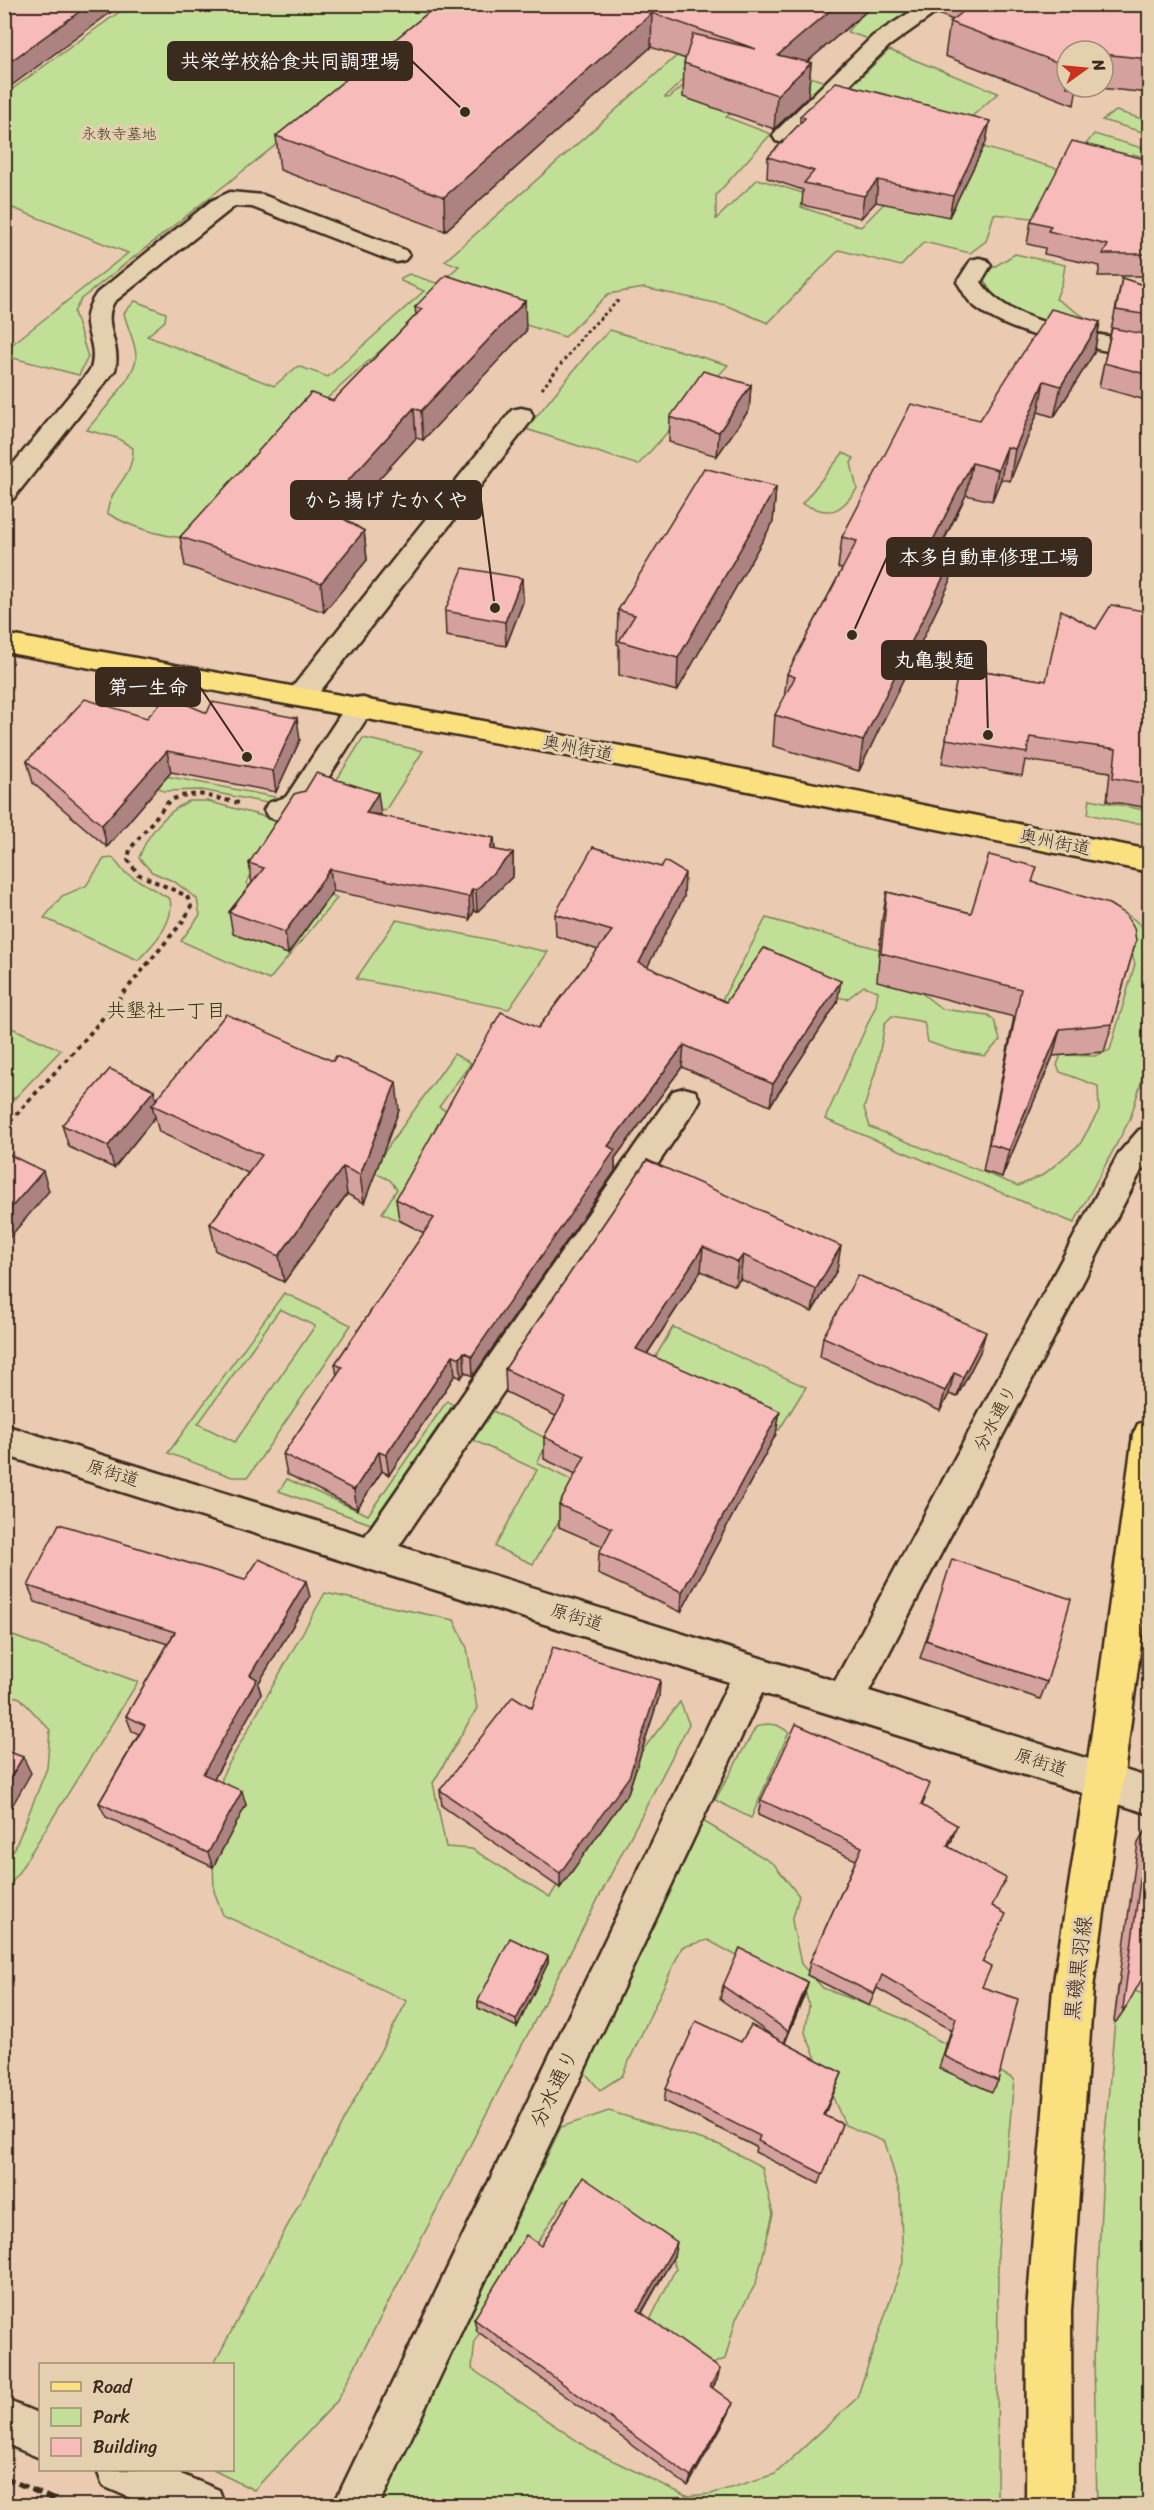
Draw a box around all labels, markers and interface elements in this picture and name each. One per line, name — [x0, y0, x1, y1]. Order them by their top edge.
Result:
north arrow — [1055, 39, 1115, 99]
callout: 共栄学校給食共同調理場 — [168, 42, 412, 80]
text: 共栄学校給食共同調理場 — [180, 44, 400, 79]
text: N — [1083, 55, 1115, 75]
park label: 永教寺墓地 — [81, 121, 157, 147]
callout: から揚げ たかくや — [291, 481, 481, 519]
text: から揚げ たかくや — [304, 483, 468, 518]
callout: 本多自動車修理工場 — [887, 538, 1091, 576]
text: 本多自動車修理工場 — [899, 540, 1079, 575]
callout: 丸亀製麺 — [882, 641, 986, 679]
text: 丸亀製麺 — [894, 643, 974, 678]
callout: 第一生命 — [96, 668, 200, 706]
text: 第一生命 — [108, 670, 188, 705]
street label: 奥州街道 — [540, 725, 616, 771]
street label: 奥州街道 — [1017, 819, 1093, 865]
district label: 共墾社一丁目 — [106, 993, 226, 1028]
street label: 分水通り — [964, 1379, 1026, 1457]
street label: 原街道 — [83, 1450, 143, 1496]
street label: 原街道 — [547, 1594, 607, 1640]
street label: 原街道 — [1010, 1738, 1072, 1786]
street label: 黒磯黒羽線 — [1053, 1914, 1103, 2022]
street label: 分水通り — [519, 2042, 589, 2134]
legend — [39, 2363, 234, 2471]
text: Road — [93, 2371, 133, 2403]
text: Park — [93, 2401, 130, 2433]
text: Building — [93, 2431, 157, 2463]

